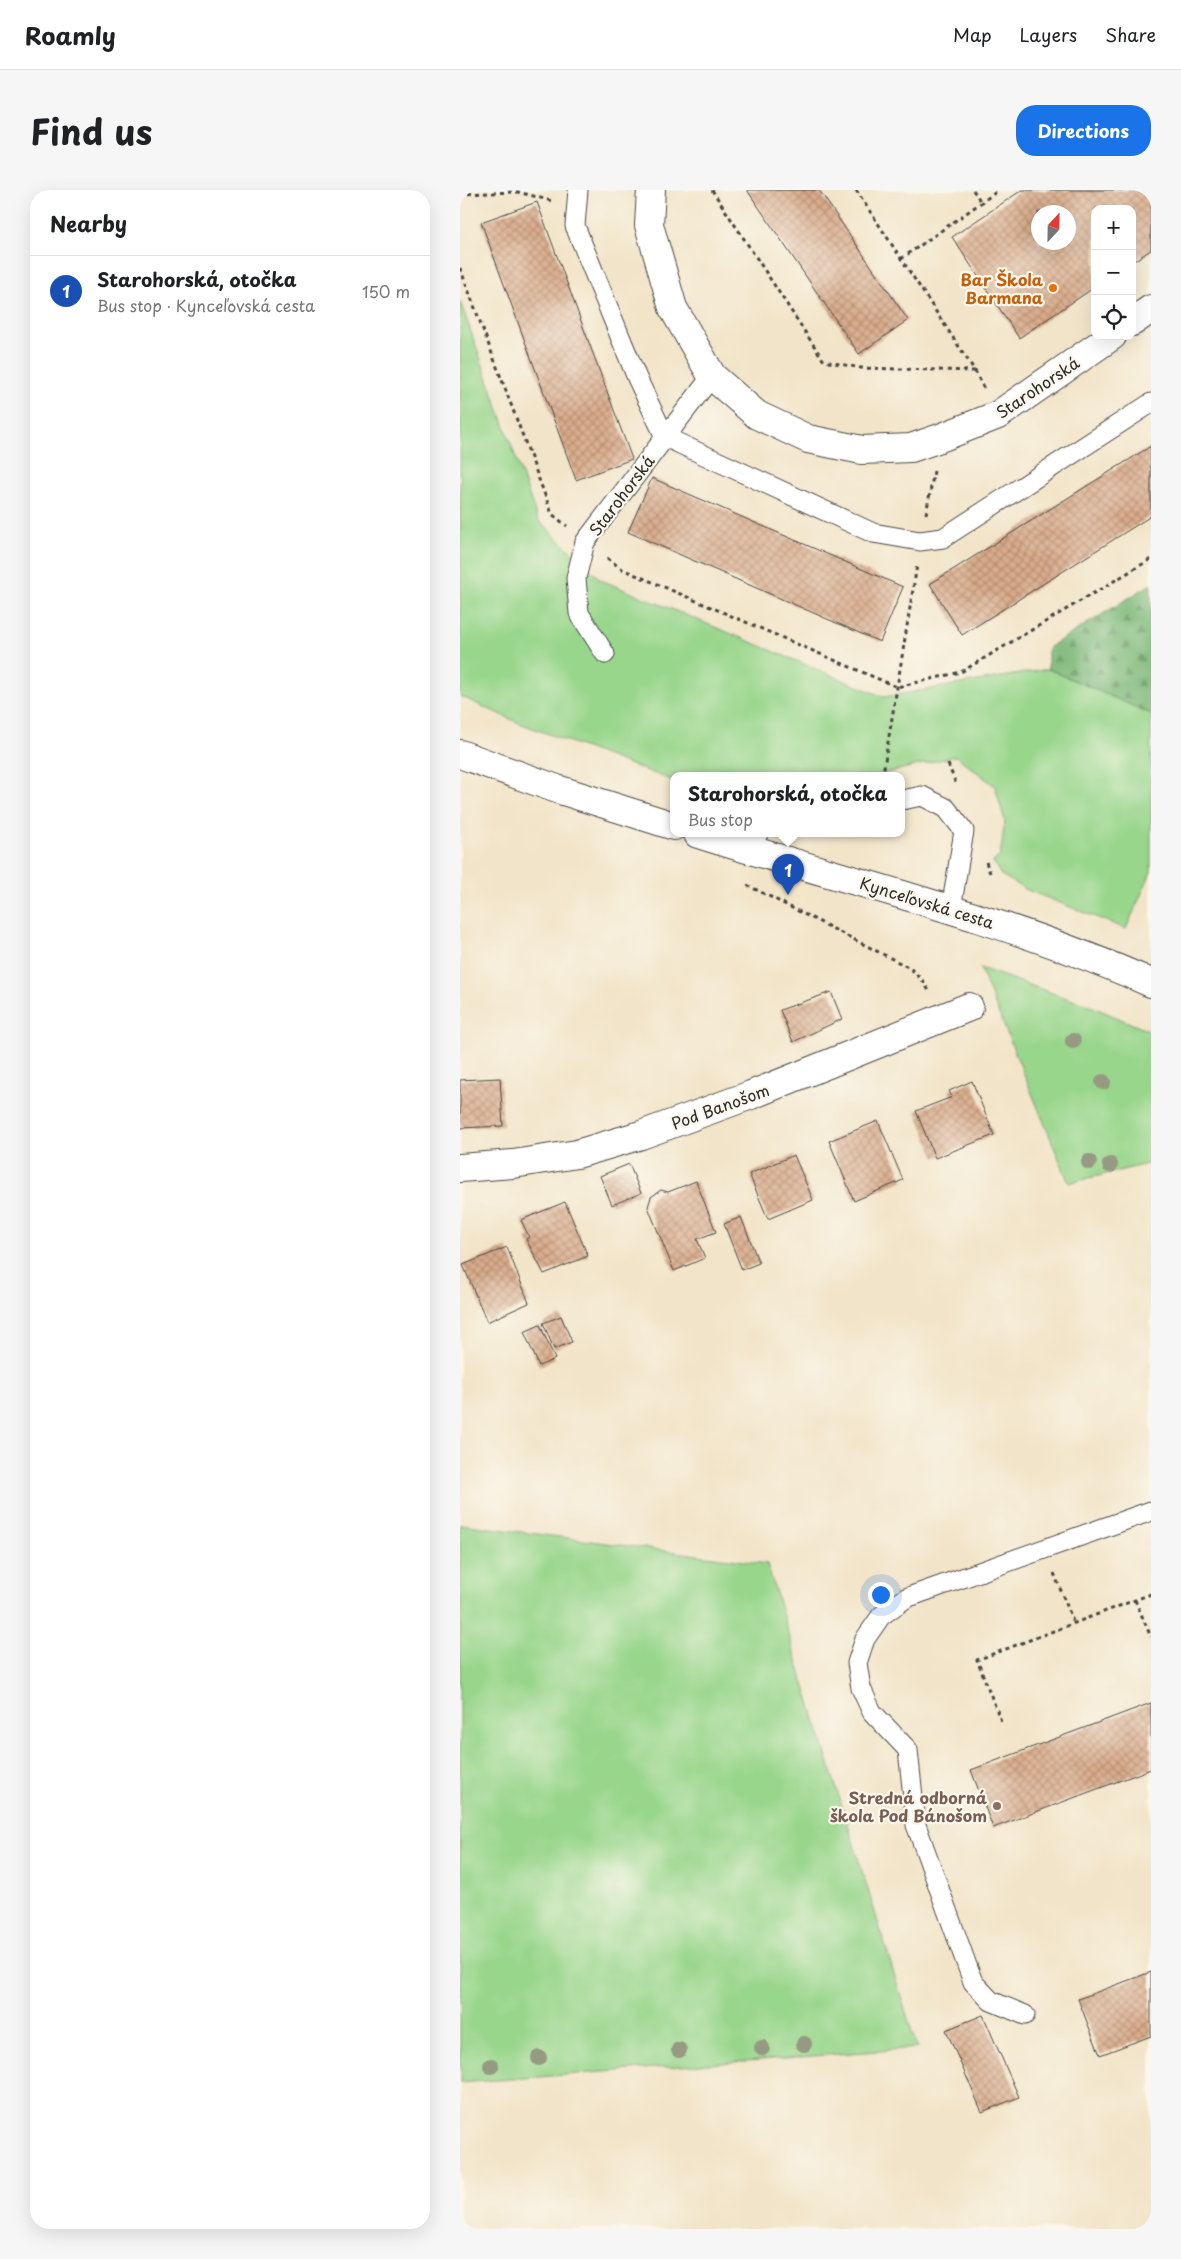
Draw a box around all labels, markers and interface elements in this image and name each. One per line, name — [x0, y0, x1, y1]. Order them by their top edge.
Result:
text: Roamly — [25, 17, 116, 53]
text: Map — [953, 21, 992, 48]
text: Layers — [1020, 21, 1077, 48]
text: Share — [1105, 21, 1156, 48]
text: Find us — [30, 104, 152, 157]
button: Directions — [1016, 105, 1151, 156]
north arrow — [1031, 205, 1076, 250]
map controls — [1091, 205, 1136, 340]
button: + — [1091, 205, 1136, 250]
text: Nearby — [50, 207, 127, 239]
button: − — [1091, 250, 1136, 295]
text: Starohorská, otočka — [97, 265, 297, 293]
place label: Bar Škola Barmana — [960, 267, 1044, 309]
text: 1 — [62, 279, 70, 303]
text: 150 m — [362, 279, 410, 303]
marker: Bar Škola Barmana — [1047, 282, 1059, 294]
text: Bus stop · Kynceľovská cesta — [97, 293, 315, 317]
button: locate — [1091, 295, 1136, 340]
street label: Starohorská — [991, 350, 1083, 424]
street label: Starohorská — [583, 449, 659, 541]
popup — [670, 772, 905, 837]
text: Starohorská, otočka — [688, 779, 887, 807]
text: Bus stop — [688, 807, 753, 831]
pin: 1 — [772, 854, 804, 895]
street label: Kynceľovská cesta — [857, 870, 997, 934]
street label: Pod Banošom — [668, 1077, 772, 1135]
your location — [868, 1582, 894, 1608]
place label: Stredná odborná škola Pod Bánošom — [830, 1785, 987, 1827]
marker: Stredná odborná škola Pod Bánošom — [991, 1800, 1003, 1812]

